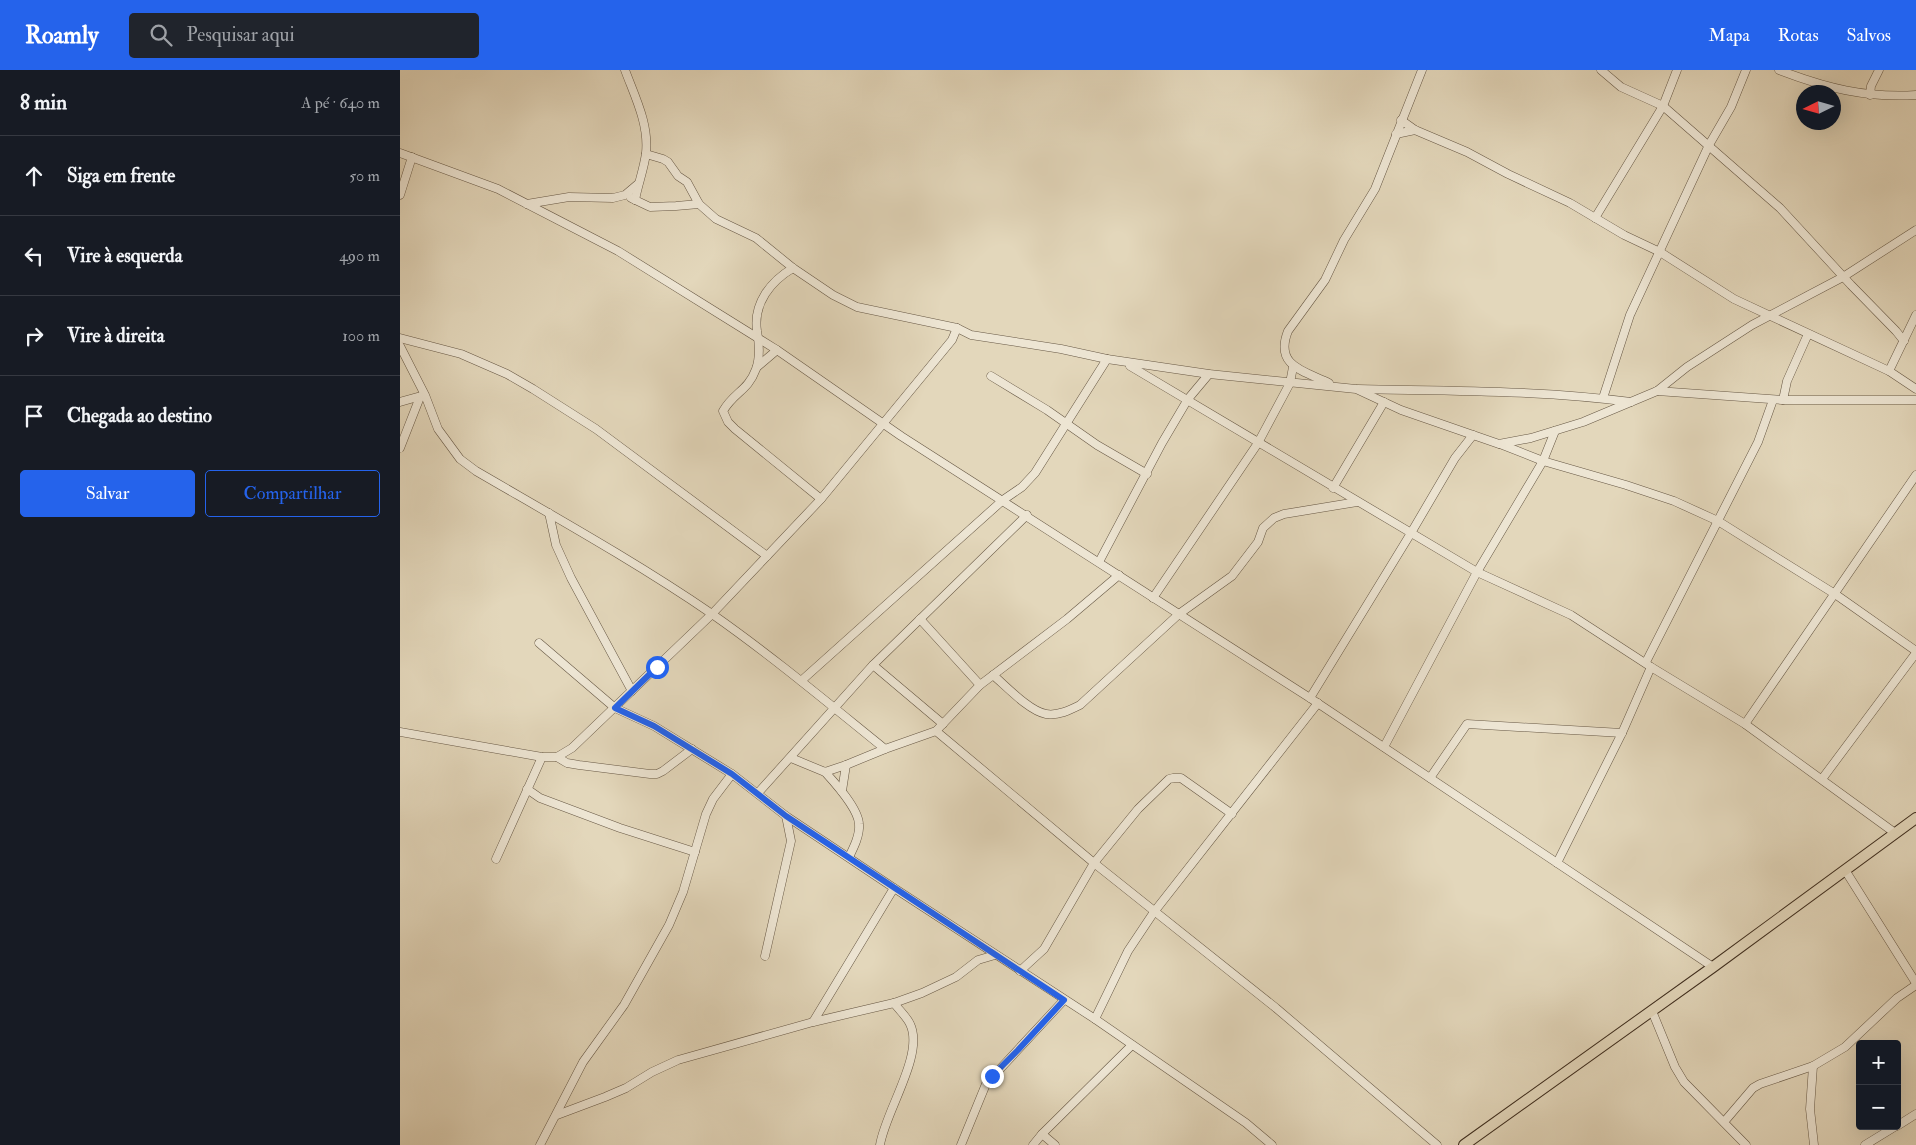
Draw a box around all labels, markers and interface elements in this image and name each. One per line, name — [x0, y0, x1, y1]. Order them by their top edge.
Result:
search box — [129, 13, 479, 58]
text: Roamly — [25, 20, 99, 51]
icon: search — [147, 21, 175, 49]
text: Pesquisar aqui — [187, 23, 295, 47]
text: Mapa — [1709, 24, 1750, 47]
text: Rotas — [1778, 24, 1819, 47]
text: Salvos — [1847, 24, 1891, 47]
north arrow — [1796, 85, 1841, 130]
text: 8 min — [20, 89, 67, 116]
text: A pé · 640 m — [301, 93, 380, 113]
icon: ahead — [20, 162, 48, 190]
text: Siga em frente — [67, 164, 175, 188]
text: 50 m — [349, 166, 380, 186]
icon: left — [20, 242, 48, 270]
text: Vire à esquerda — [67, 244, 182, 268]
text: 490 m — [339, 246, 380, 266]
icon: right — [20, 322, 48, 350]
text: Vire à direita — [67, 324, 164, 348]
text: 100 m — [342, 326, 380, 346]
icon: arrive — [20, 402, 48, 430]
text: Chegada ao destino — [67, 404, 212, 428]
button: Salvar — [20, 470, 195, 517]
button: Compartilhar — [205, 470, 380, 517]
route start — [646, 656, 669, 679]
map controls — [1856, 1040, 1901, 1130]
button: + — [1856, 1040, 1901, 1085]
route end — [981, 1065, 1004, 1088]
button: − — [1856, 1085, 1901, 1130]

